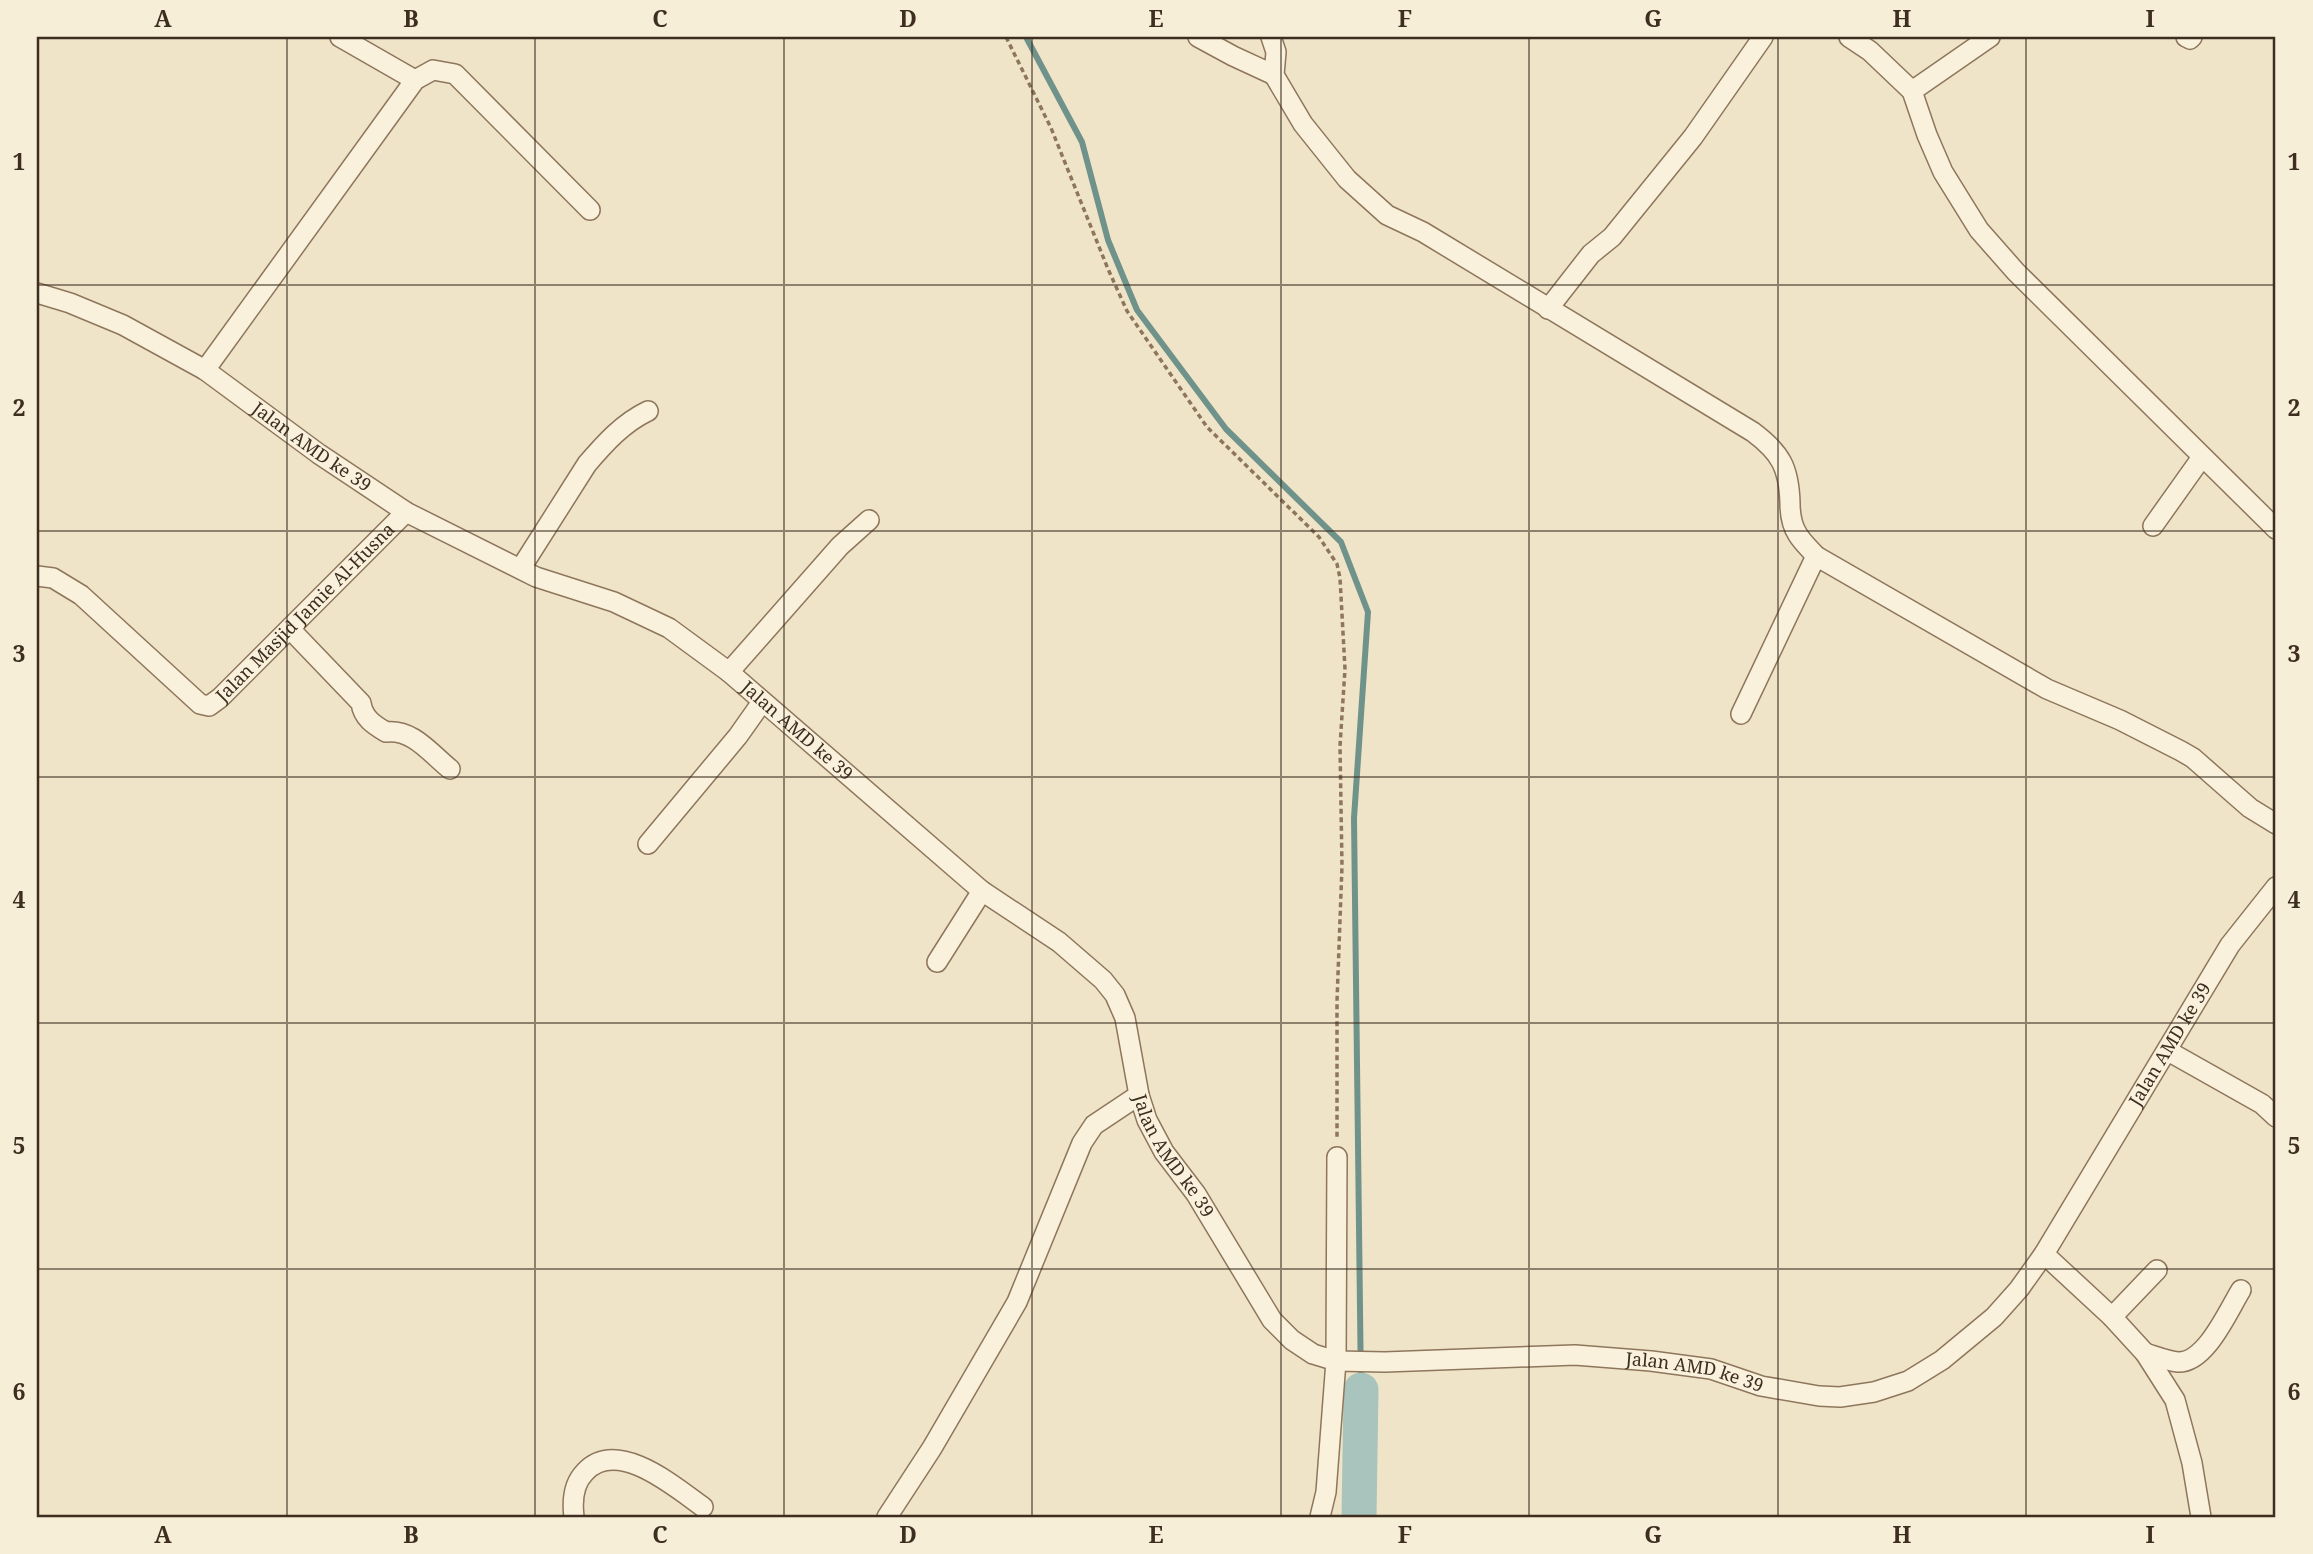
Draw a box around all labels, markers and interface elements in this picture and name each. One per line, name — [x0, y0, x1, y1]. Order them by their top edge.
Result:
text: A — [154, 2, 172, 34]
text: B — [403, 2, 419, 34]
text: C — [652, 2, 668, 34]
text: D — [899, 2, 917, 34]
text: E — [1148, 2, 1164, 34]
text: F — [1398, 2, 1412, 34]
text: G — [1644, 2, 1662, 34]
text: H — [1893, 2, 1912, 34]
text: I — [2145, 2, 2155, 34]
text: 1 — [13, 145, 26, 177]
text: 1 — [2288, 145, 2301, 177]
text: 2 — [13, 391, 26, 423]
text: 2 — [2288, 391, 2301, 423]
street label: Jalan AMD ke 39 — [247, 395, 376, 497]
street label: Jalan Masjid Jamie Al-Husna — [209, 517, 400, 707]
text: 3 — [13, 637, 26, 669]
text: 3 — [2288, 637, 2301, 669]
street label: Jalan AMD ke 39 — [736, 674, 859, 785]
text: 4 — [13, 883, 26, 915]
text: 4 — [2288, 883, 2301, 915]
street label: Jalan AMD ke 39 — [2122, 977, 2216, 1111]
street label: Jalan AMD ke 39 — [1128, 1090, 1220, 1221]
text: 5 — [13, 1129, 26, 1161]
text: 5 — [2288, 1129, 2301, 1161]
street label: Jalan AMD ke 39 — [1624, 1346, 1767, 1397]
text: 6 — [13, 1375, 26, 1407]
text: 6 — [2288, 1375, 2301, 1407]
text: A — [154, 1518, 172, 1550]
text: B — [403, 1518, 419, 1550]
text: C — [652, 1518, 668, 1550]
text: D — [899, 1518, 917, 1550]
text: E — [1148, 1518, 1164, 1550]
text: F — [1398, 1518, 1412, 1550]
text: G — [1644, 1518, 1662, 1550]
text: H — [1893, 1518, 1912, 1550]
text: I — [2145, 1518, 2155, 1550]

